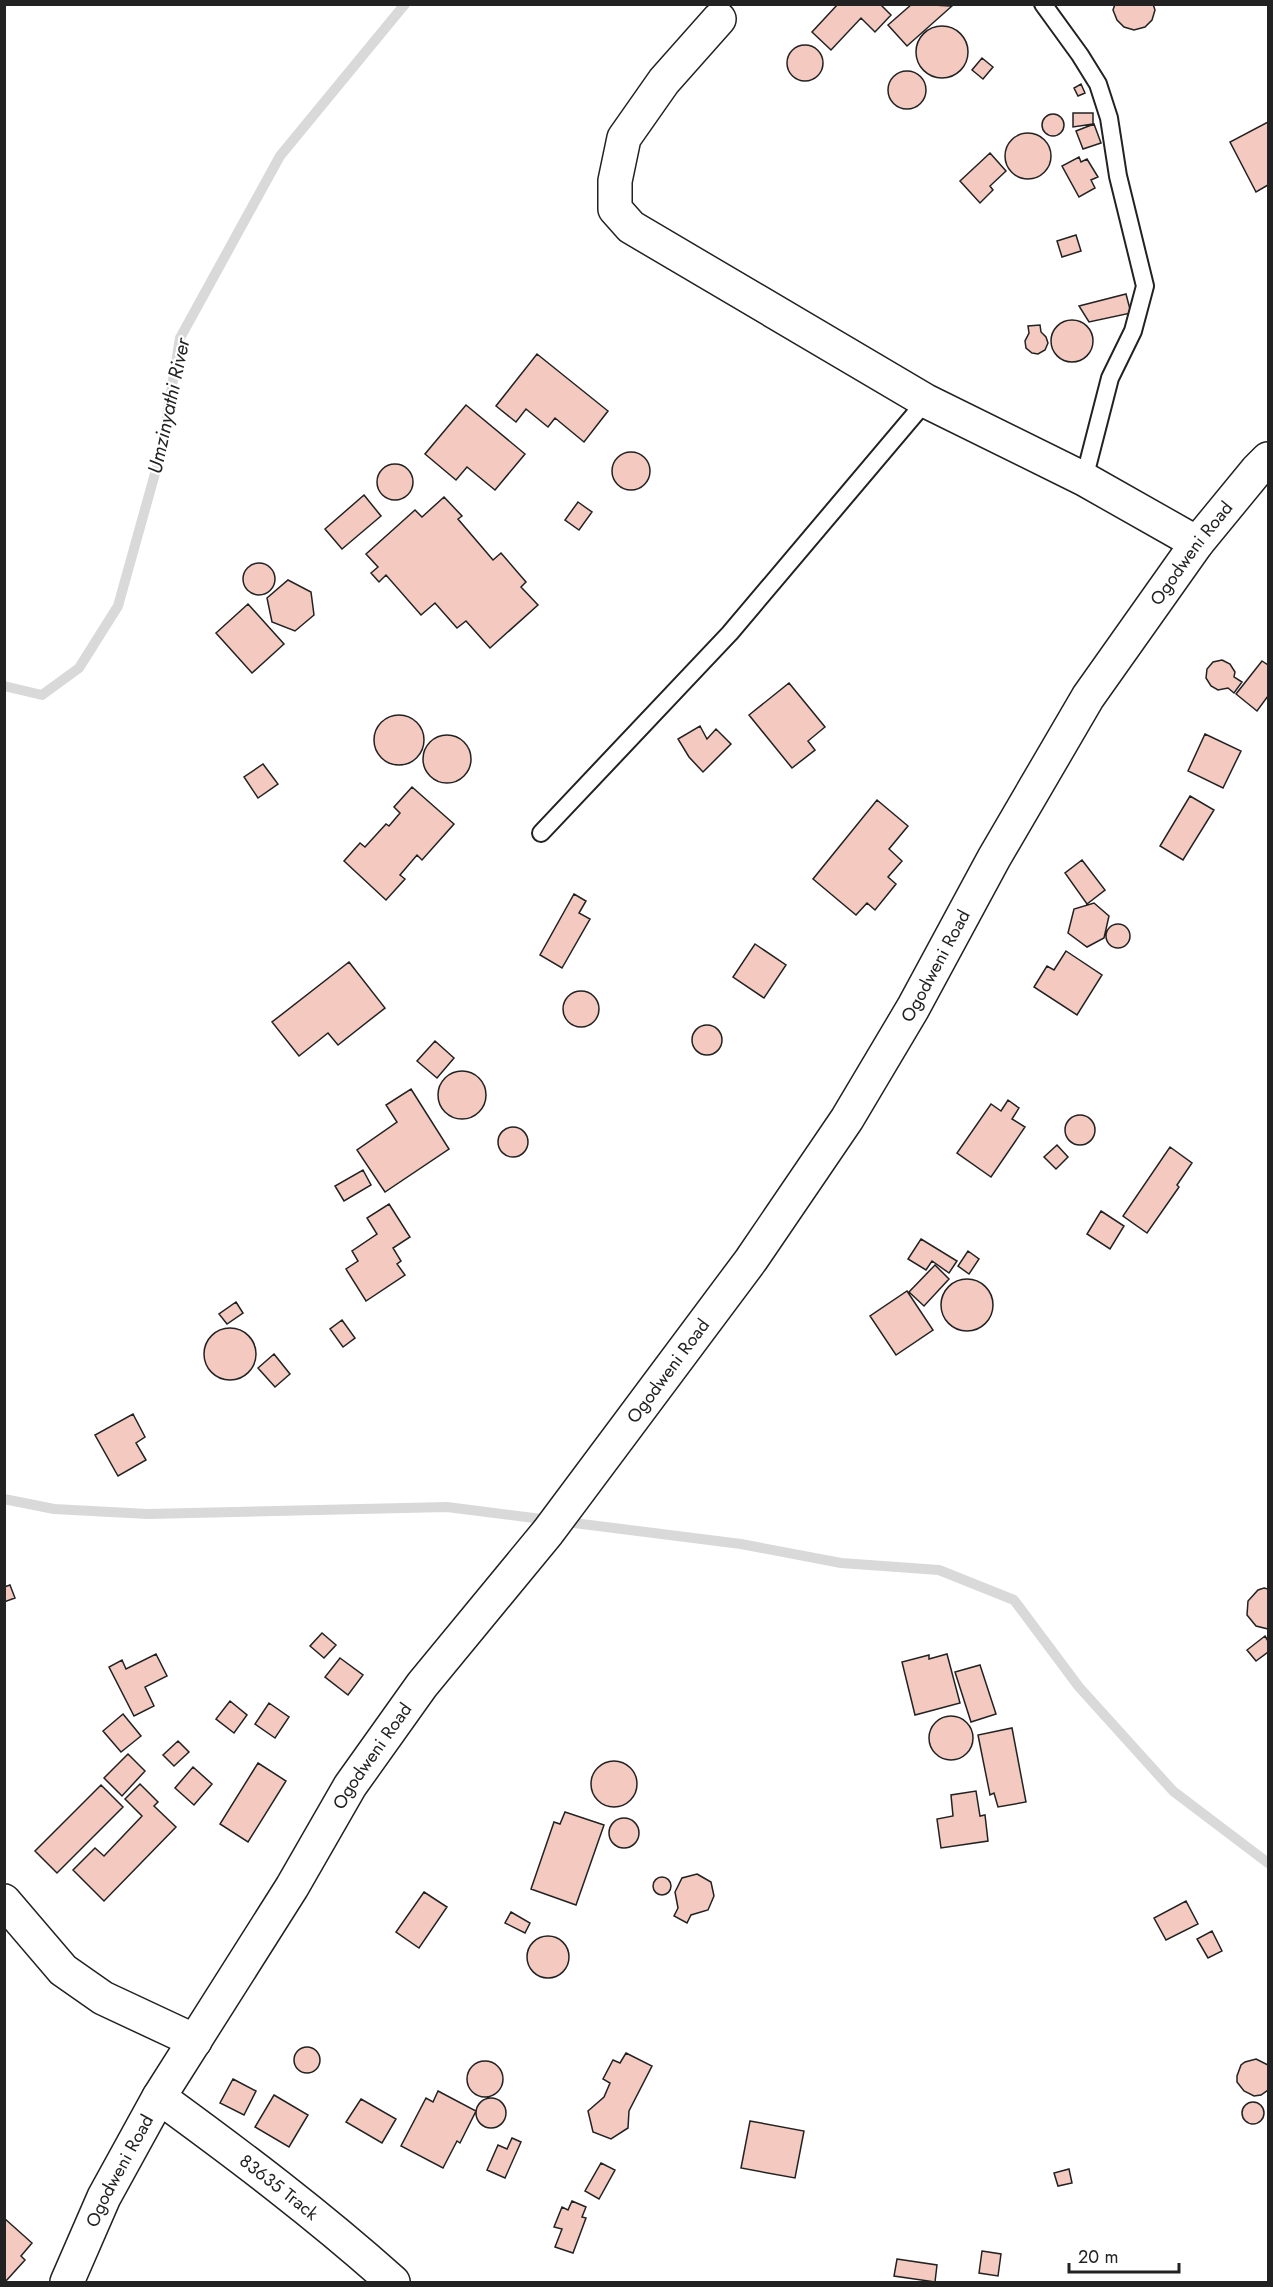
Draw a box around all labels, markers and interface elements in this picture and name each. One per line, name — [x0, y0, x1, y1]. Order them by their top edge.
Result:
water label: Umzinyathi River — [141, 334, 198, 476]
street label: Ogodweni Road — [1144, 496, 1239, 611]
street label: Ogodweni Road — [894, 905, 977, 1027]
street label: Ogodweni Road — [621, 1313, 716, 1429]
street label: Ogodweni Road — [326, 1698, 418, 1814]
street label: Ogodweni Road — [79, 2110, 160, 2231]
street label: 83635 Track — [234, 2148, 324, 2226]
scale bar — [1069, 2236, 1178, 2274]
text: 20 m — [1078, 2244, 1118, 2270]

